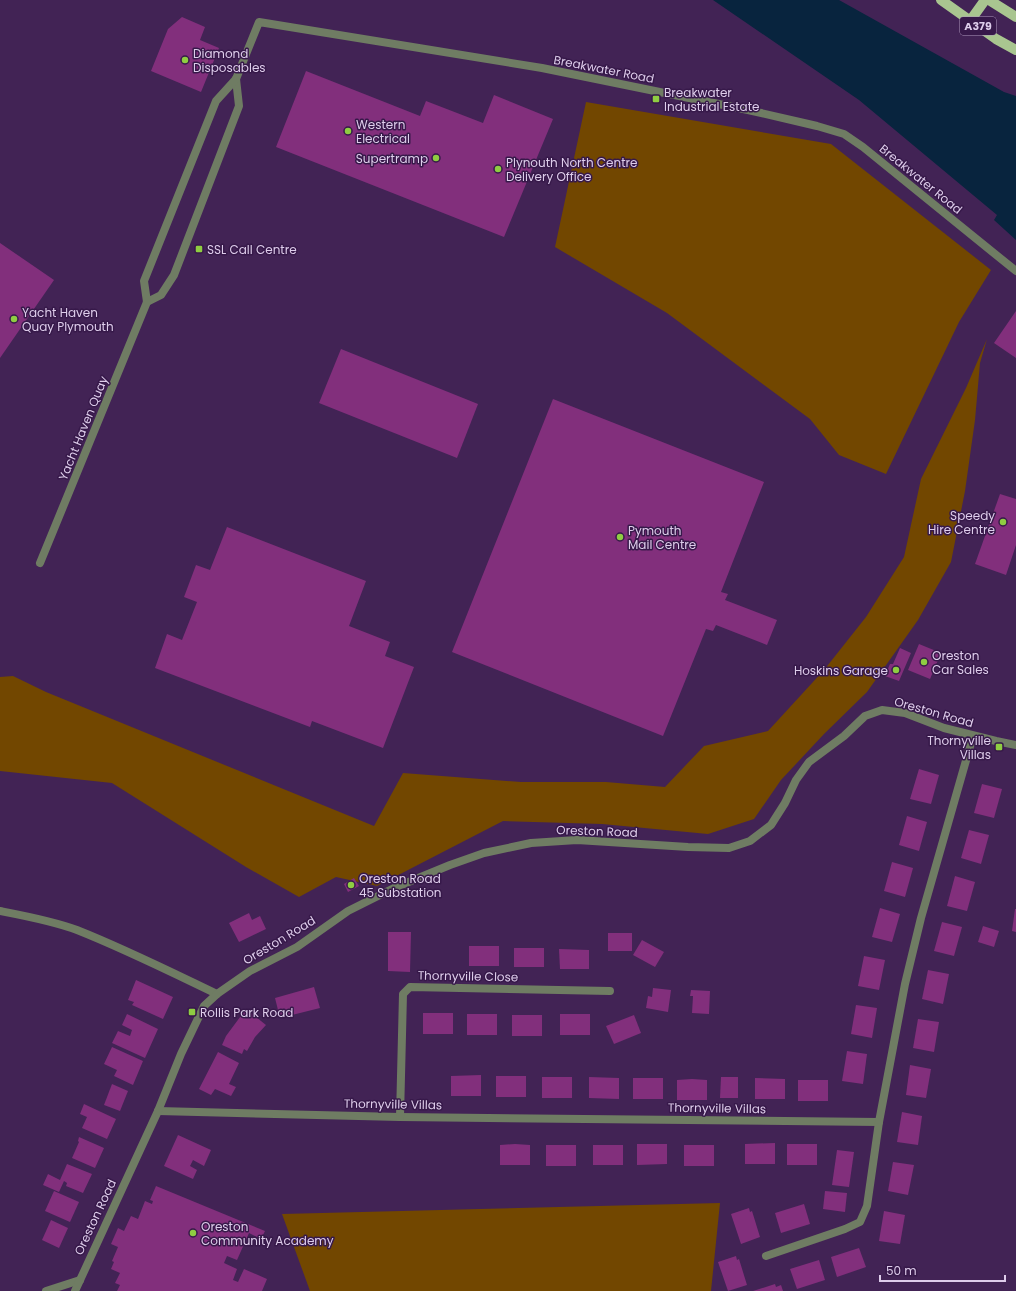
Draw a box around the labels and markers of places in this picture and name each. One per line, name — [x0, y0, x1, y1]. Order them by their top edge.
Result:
place label: Diamond Disposables — [193, 45, 266, 76]
marker: Diamond Disposables — [180, 55, 190, 65]
place label: Breakwater Industrial Estate — [664, 84, 759, 115]
marker: Breakwater Industrial Estate — [651, 94, 661, 104]
place label: Western Electrical — [356, 116, 410, 147]
marker: Western Electrical — [343, 126, 353, 136]
place label: Supertramp — [356, 150, 428, 167]
marker: Supertramp — [431, 153, 441, 163]
place label: Plynouth North Centre Delivery Office — [506, 154, 637, 185]
marker: Plynouth North Centre Delivery Office — [493, 164, 503, 174]
place label: SSL Call Centre — [207, 241, 297, 258]
marker: SSL Call Centre — [194, 244, 204, 254]
place label: Yacht Haven Quay Plymouth — [22, 304, 114, 335]
marker: Yacht Haven Quay Plymouth — [9, 314, 19, 324]
place label: Speedy Hire Centre — [928, 507, 995, 538]
marker: Speedy Hire Centre — [998, 517, 1008, 527]
place label: Pymouth Mail Centre — [628, 522, 696, 553]
marker: Pymouth Mail Centre — [615, 532, 625, 542]
place label: Oreston Car Sales — [932, 647, 989, 678]
marker: Oreston Car Sales — [919, 657, 929, 667]
place label: Hoskins Garage — [794, 662, 888, 679]
marker: Hoskins Garage — [891, 665, 901, 675]
place label: Thornyville Villas — [927, 732, 991, 763]
marker: Thornyville Villas — [994, 742, 1004, 752]
place label: Oreston Road 45 Substation — [359, 870, 442, 901]
marker: Oreston Road 45 Substation — [346, 880, 356, 890]
place label: Rollis Park Road — [200, 1004, 293, 1021]
marker: Rollis Park Road — [187, 1007, 197, 1017]
place label: Oreston Community Academy — [201, 1218, 334, 1249]
marker: Oreston Community Academy — [188, 1228, 198, 1238]

